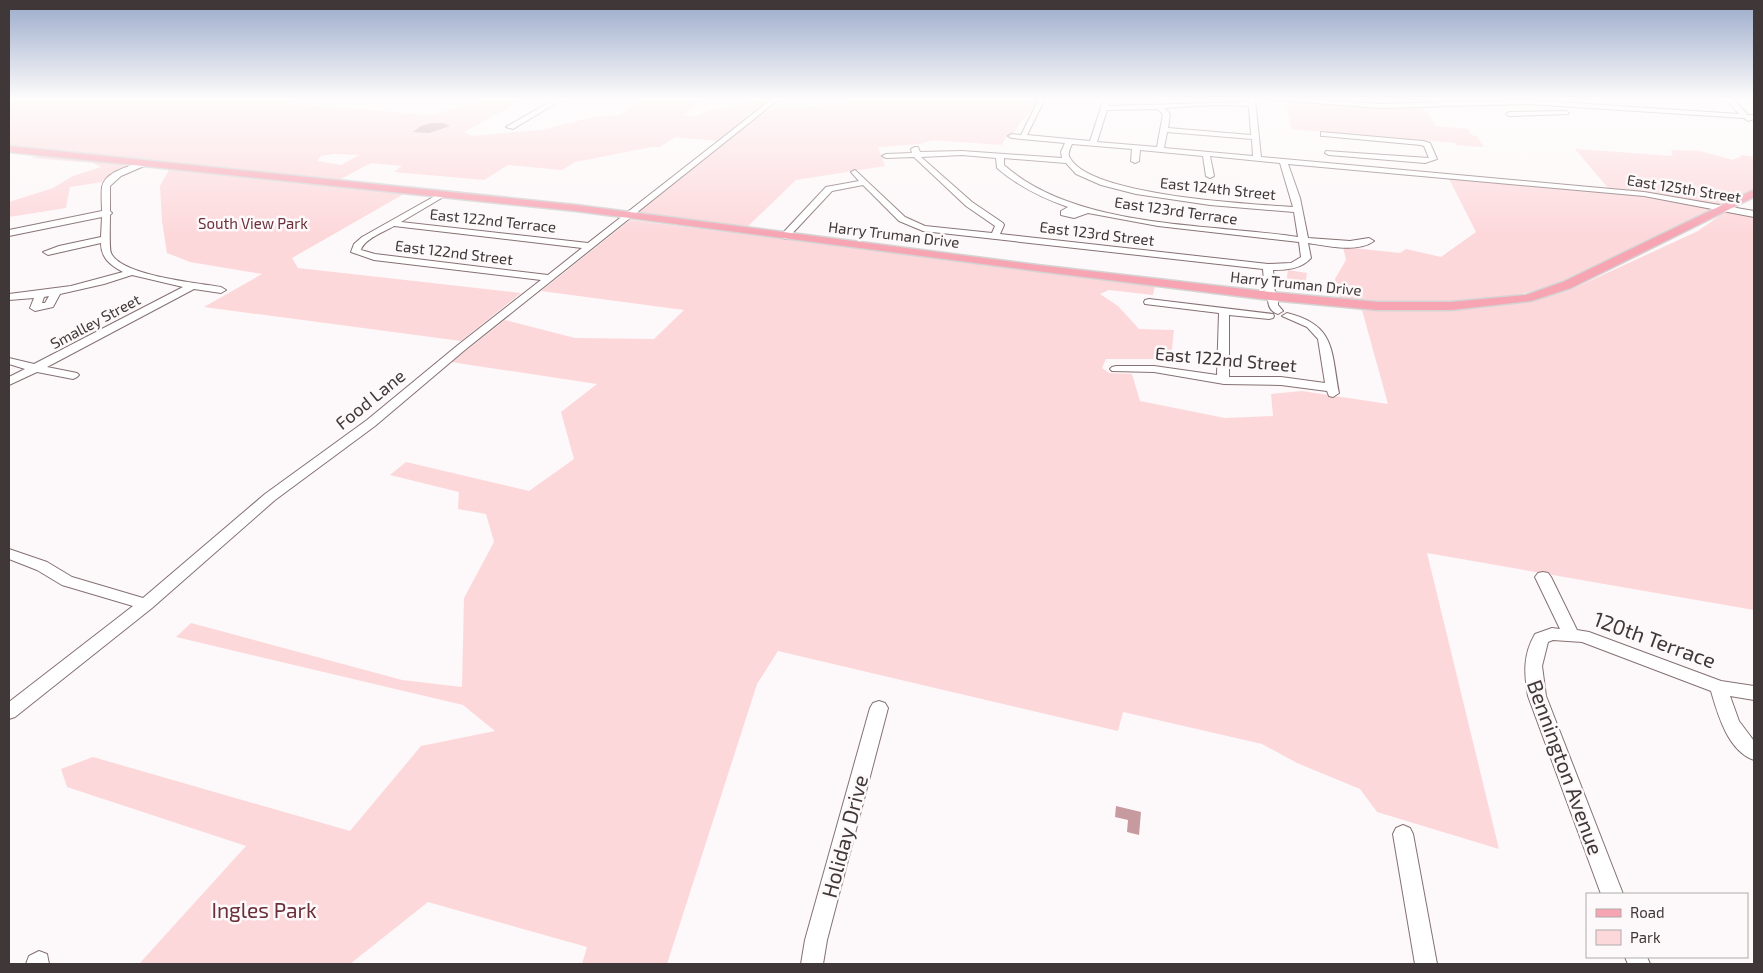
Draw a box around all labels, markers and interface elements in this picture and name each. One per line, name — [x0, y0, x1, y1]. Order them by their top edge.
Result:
street label: East 125th Street — [1626, 170, 1743, 206]
street label: East 124th Street — [1159, 173, 1277, 203]
street label: East 123rd Terrace — [1113, 192, 1239, 228]
street label: East 122nd Terrace — [429, 204, 557, 236]
park label: South View Park — [198, 214, 308, 232]
street label: Harry Truman Drive — [827, 217, 961, 251]
street label: East 123rd Street — [1039, 217, 1156, 249]
street label: East 122nd Street — [394, 236, 514, 268]
street label: Harry Truman Drive — [1230, 267, 1362, 299]
street label: Smalley Street — [47, 290, 143, 352]
street label: East 122nd Street — [1154, 342, 1298, 376]
street label: Food Lane — [331, 364, 409, 434]
street label: 120th Terrace — [1591, 605, 1719, 673]
street label: Bennington Avenue — [1523, 676, 1609, 858]
street label: Holiday Drive — [816, 772, 872, 900]
legend — [1586, 893, 1748, 958]
park label: Ingles Park — [211, 897, 317, 922]
text: Road — [1630, 903, 1665, 921]
text: Park — [1630, 928, 1661, 946]

